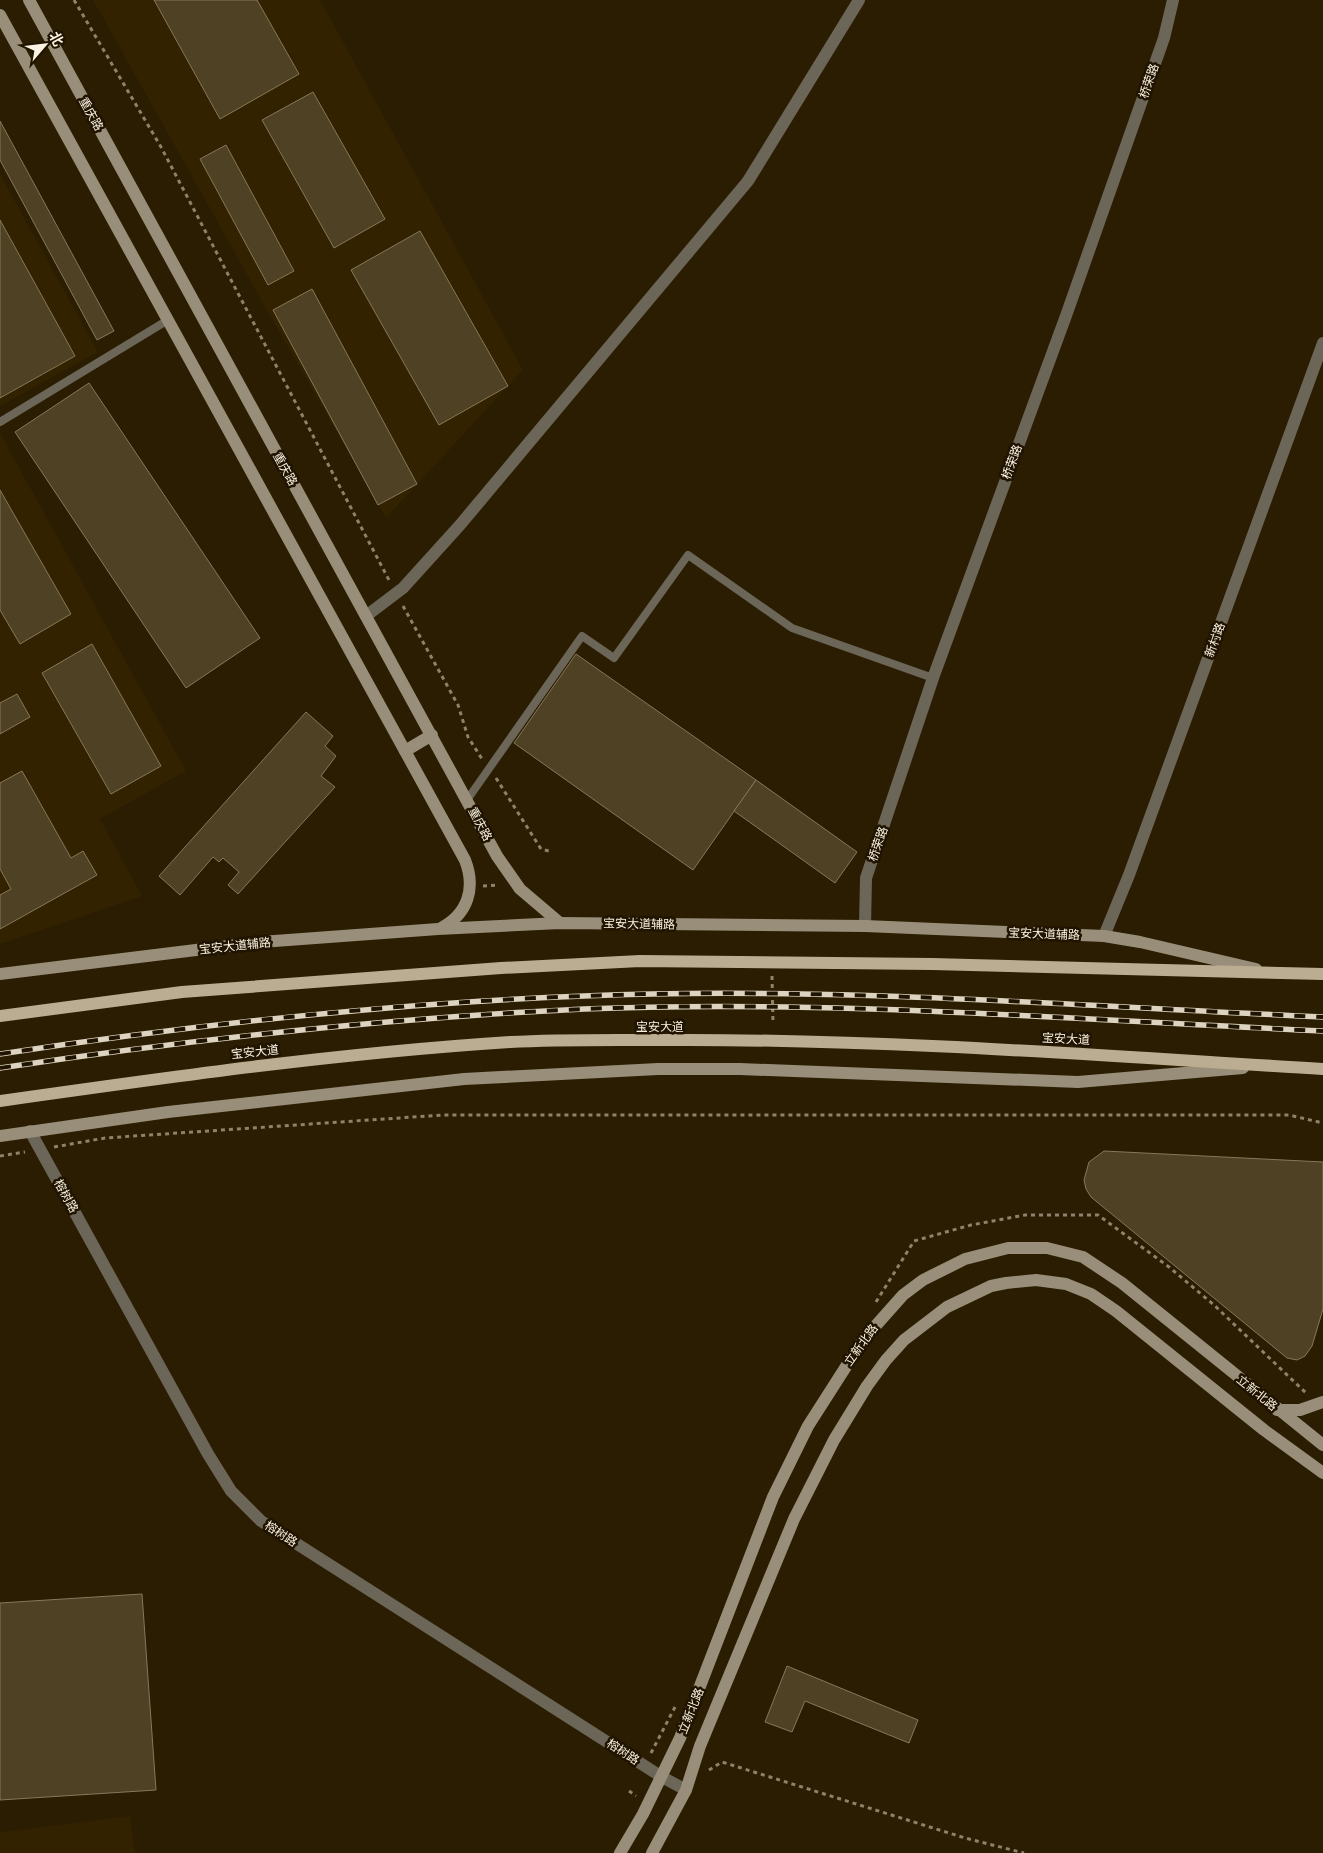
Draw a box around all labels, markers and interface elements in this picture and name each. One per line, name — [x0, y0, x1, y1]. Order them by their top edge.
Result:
north arrow — [20, 20, 70, 70]
text: 北 — [46, 29, 67, 49]
street label: 桥荣路 — [1137, 62, 1161, 100]
street label: 重庆路 — [76, 95, 106, 133]
street label: 桥荣路 — [999, 443, 1025, 481]
street label: 重庆路 — [270, 450, 300, 488]
street label: 新村路 — [1202, 621, 1228, 659]
street label: 重庆路 — [465, 805, 495, 843]
street label: 桥荣路 — [866, 825, 890, 863]
street label: 宝安大道辅路 — [603, 916, 675, 932]
street label: 宝安大道辅路 — [1008, 926, 1080, 942]
street label: 宝安大道辅路 — [198, 935, 272, 957]
street label: 宝安大道 — [636, 1020, 684, 1034]
street label: 宝安大道 — [1042, 1031, 1090, 1047]
street label: 宝安大道 — [230, 1043, 280, 1061]
street label: 榕树路 — [51, 1177, 81, 1215]
street label: 立新北路 — [841, 1321, 881, 1369]
street label: 立新北路 — [1234, 1372, 1280, 1414]
street label: 榕树路 — [262, 1518, 300, 1550]
street label: 立新北路 — [676, 1686, 706, 1736]
street label: 榕树路 — [604, 1736, 642, 1768]

